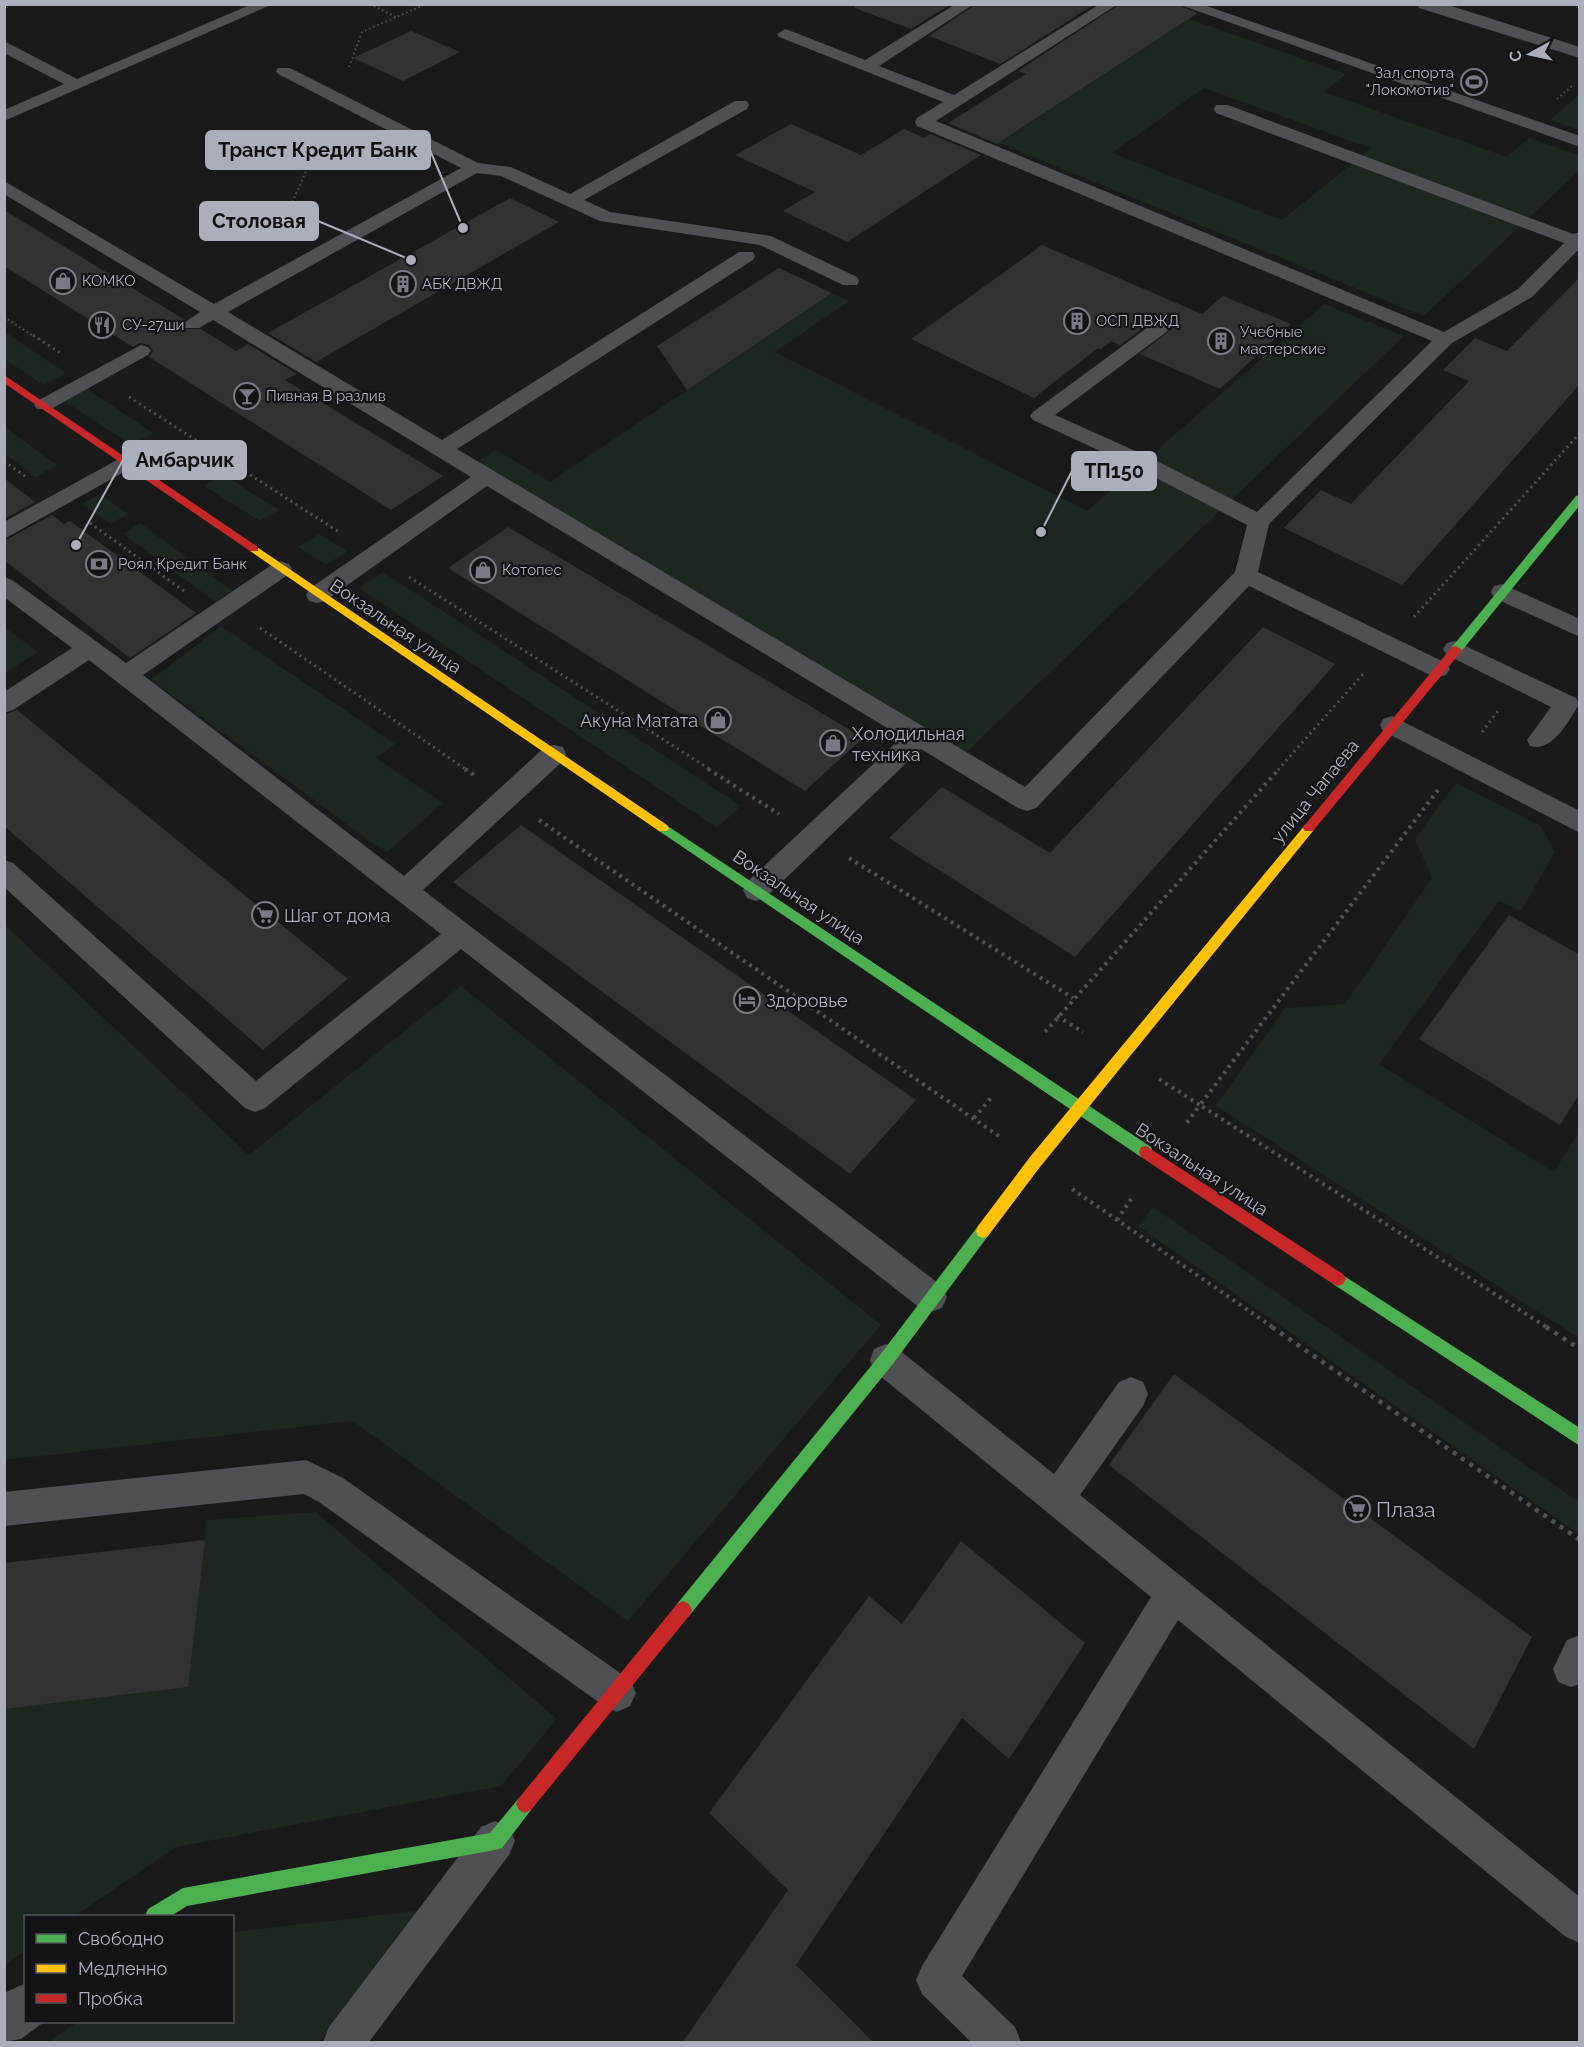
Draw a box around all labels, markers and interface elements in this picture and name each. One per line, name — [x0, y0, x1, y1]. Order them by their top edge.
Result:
north arrow — [1500, 24, 1560, 84]
text: С — [1505, 49, 1526, 63]
place label: Зал спорта "Локомотив" — [1366, 64, 1454, 99]
sports icon: Зал спорта "Локомотив" — [1459, 67, 1489, 97]
callout: Транст Кредит Банк — [206, 131, 430, 169]
text: Транст Кредит Банк — [218, 138, 418, 162]
callout: Столовая — [200, 202, 318, 240]
text: Столовая — [212, 209, 306, 233]
shop icon: КОМКО — [48, 266, 78, 296]
building icon: АБК ДВЖД — [388, 269, 418, 299]
place label: КОМКО — [82, 272, 136, 290]
place label: АБК ДВЖД — [422, 275, 502, 293]
building icon: ОСП ДВЖД — [1062, 306, 1092, 336]
restaurant icon: СУ-27ши — [87, 310, 117, 340]
place label: ОСП ДВЖД — [1096, 312, 1179, 330]
place label: СУ-27ши — [122, 316, 185, 334]
place label: Учебные мастерские — [1240, 323, 1326, 358]
building icon: Учебные мастерские — [1206, 326, 1236, 356]
bar icon: Пивная В разлив — [232, 381, 262, 411]
place label: Пивная В разлив — [266, 387, 386, 405]
callout: Амбарчик — [123, 441, 246, 479]
text: Амбарчик — [135, 448, 235, 472]
callout: ТП150 — [1072, 452, 1156, 490]
text: ТП150 — [1084, 459, 1144, 483]
bank icon: Роял Кредит Банк — [84, 549, 114, 579]
place label: Роял Кредит Банк — [118, 555, 247, 573]
shop icon: Котопес — [468, 555, 498, 585]
place label: Котопес — [502, 561, 562, 579]
street label: Вокзальная улица — [326, 574, 466, 678]
shop icon: Акуна Матата — [703, 705, 733, 735]
place label: Акуна Матата — [580, 710, 698, 731]
place label: Холодильная техника — [852, 723, 965, 765]
shop icon: Холодильная техника — [818, 728, 848, 758]
street label: улица Чапаева — [1267, 735, 1363, 847]
street label: Вокзальная улица — [729, 845, 869, 949]
supermarket icon: Шаг от дома — [250, 900, 280, 930]
place label: Шаг от дома — [284, 905, 390, 926]
hotel icon: Здоровье — [732, 985, 762, 1015]
place label: Здоровье — [766, 990, 848, 1011]
street label: Вокзальная улица — [1132, 1118, 1272, 1220]
supermarket icon: Плаза — [1342, 1494, 1372, 1524]
place label: Плаза — [1376, 1497, 1436, 1522]
legend — [24, 1915, 234, 2023]
text: Свободно — [78, 1928, 164, 1949]
text: Медленно — [78, 1958, 167, 1979]
text: Пробка — [78, 1988, 143, 2009]

